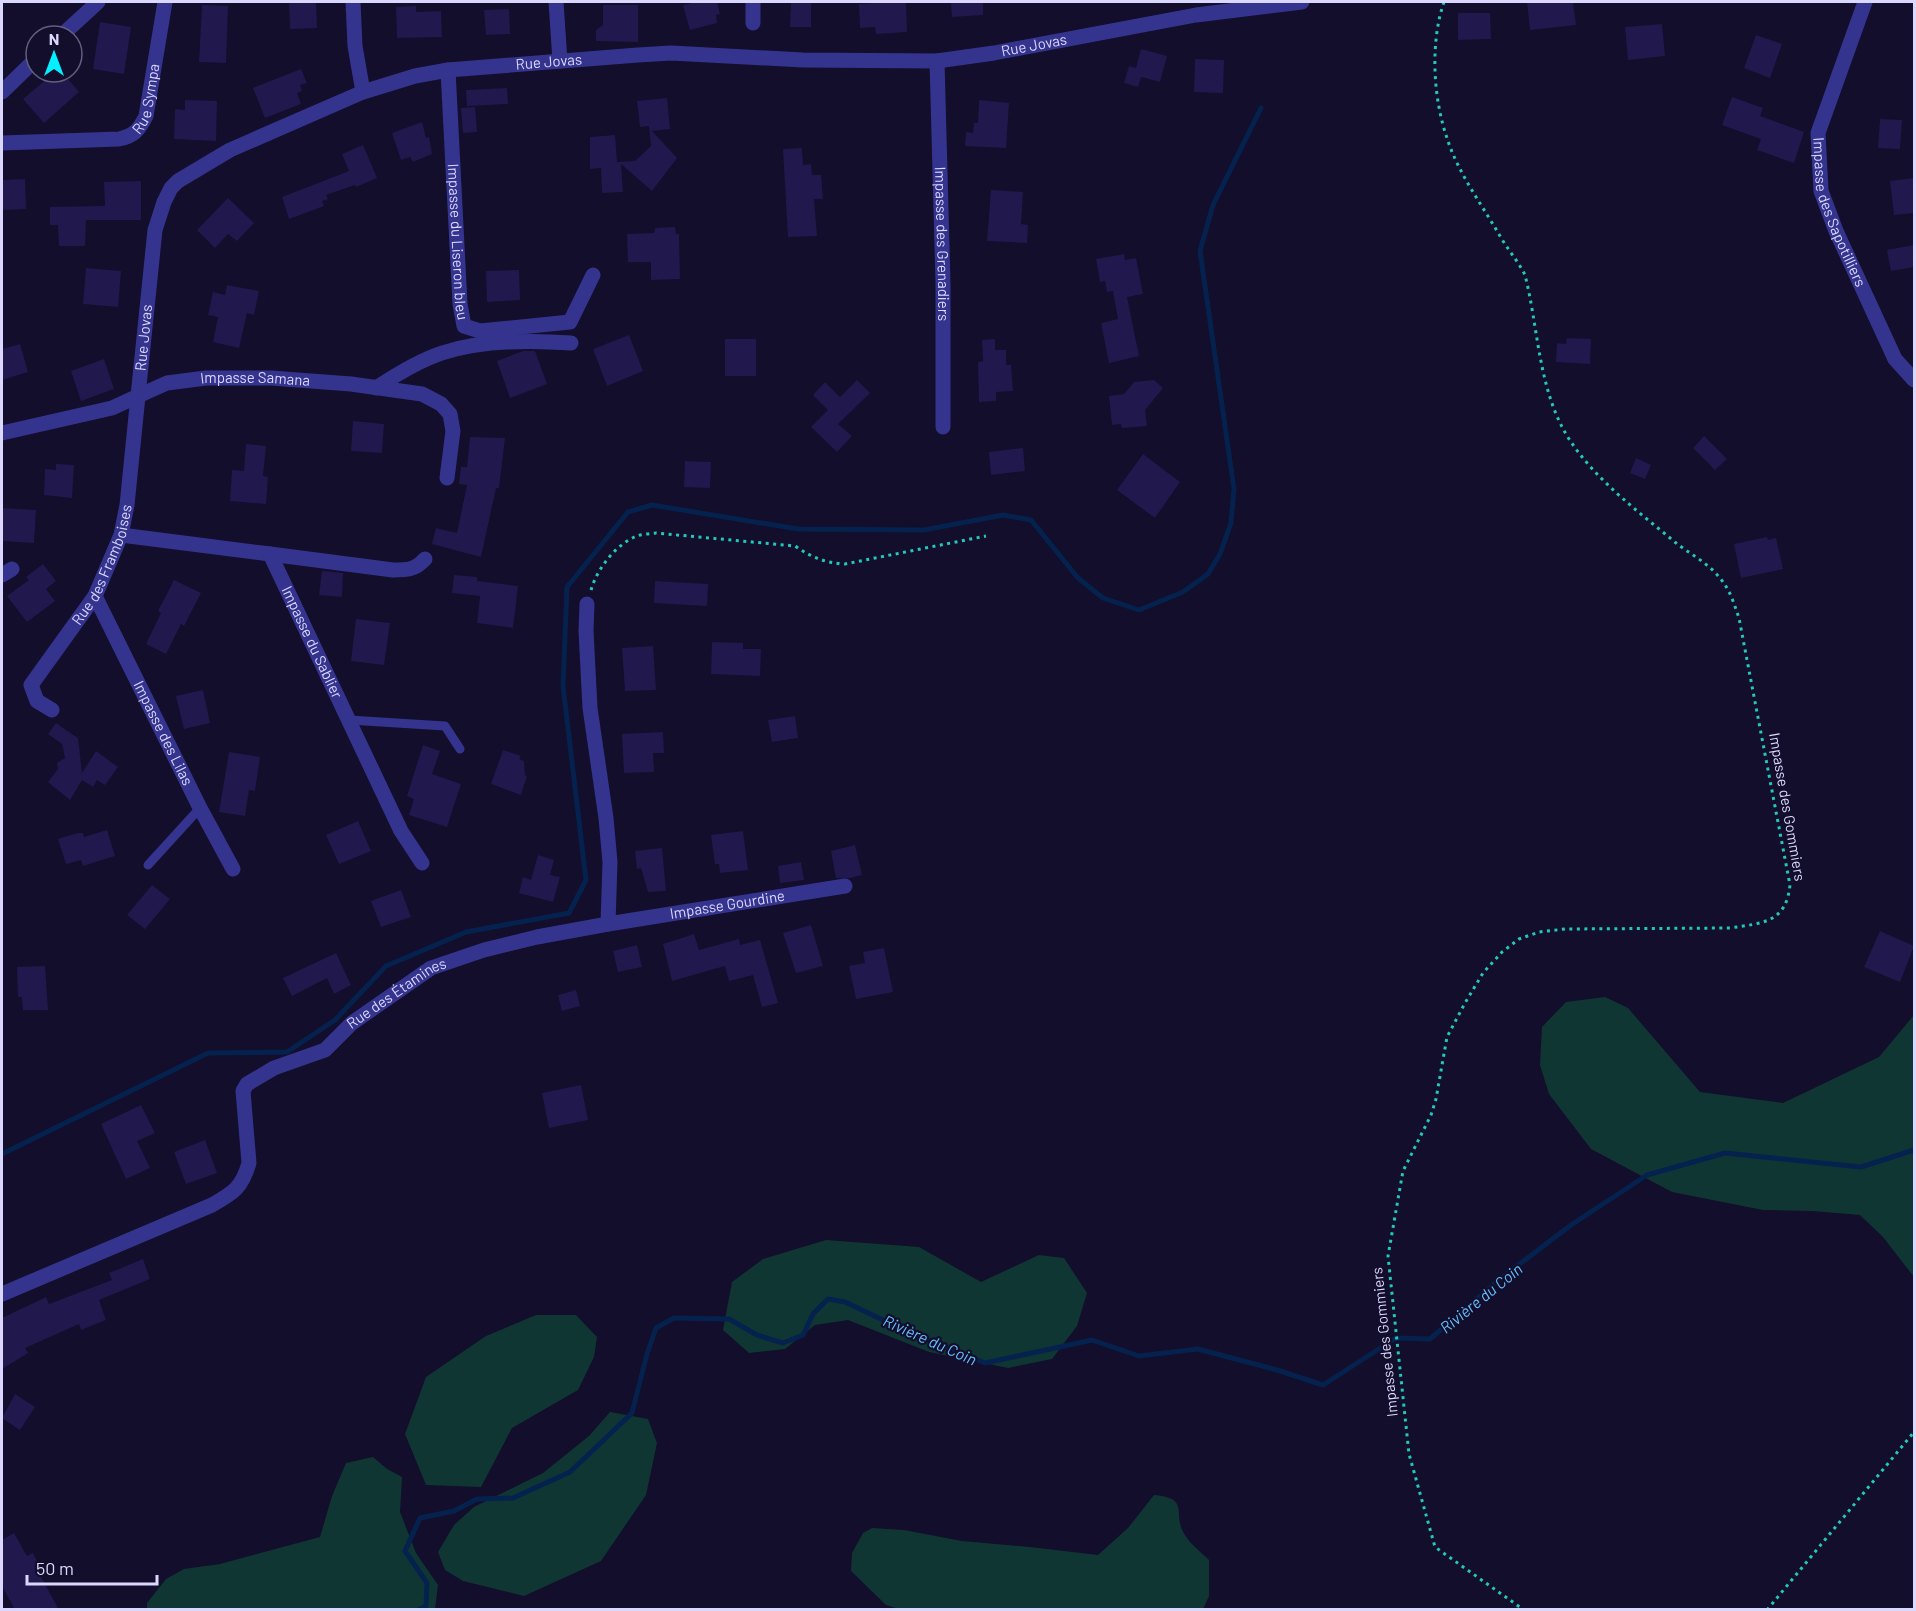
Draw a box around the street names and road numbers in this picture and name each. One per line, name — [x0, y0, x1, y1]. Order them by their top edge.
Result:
street label: Rue Jovas — [999, 29, 1068, 59]
street label: Rue Jovas — [515, 49, 583, 73]
street label: Rue Sympa — [128, 62, 163, 137]
street label: Impasse des Sapotilliers — [1810, 137, 1870, 289]
street label: Impasse du Liseron bleu — [445, 163, 473, 321]
street label: Impasse des Grenadiers — [932, 166, 953, 321]
street label: Rue Jovas — [131, 304, 155, 372]
street label: Impasse Samana — [199, 368, 311, 389]
street label: Rue des Framboises — [67, 503, 135, 628]
street label: Impasse du Sablier — [278, 583, 347, 701]
street label: Impasse des Lilas — [130, 677, 197, 788]
street label: Impasse des Gommiers — [1766, 731, 1810, 882]
street label: Impasse Gourdine — [668, 886, 786, 922]
street label: Rue des Étamines — [343, 954, 448, 1032]
street label: Impasse des Gommiers — [1367, 1266, 1401, 1418]

